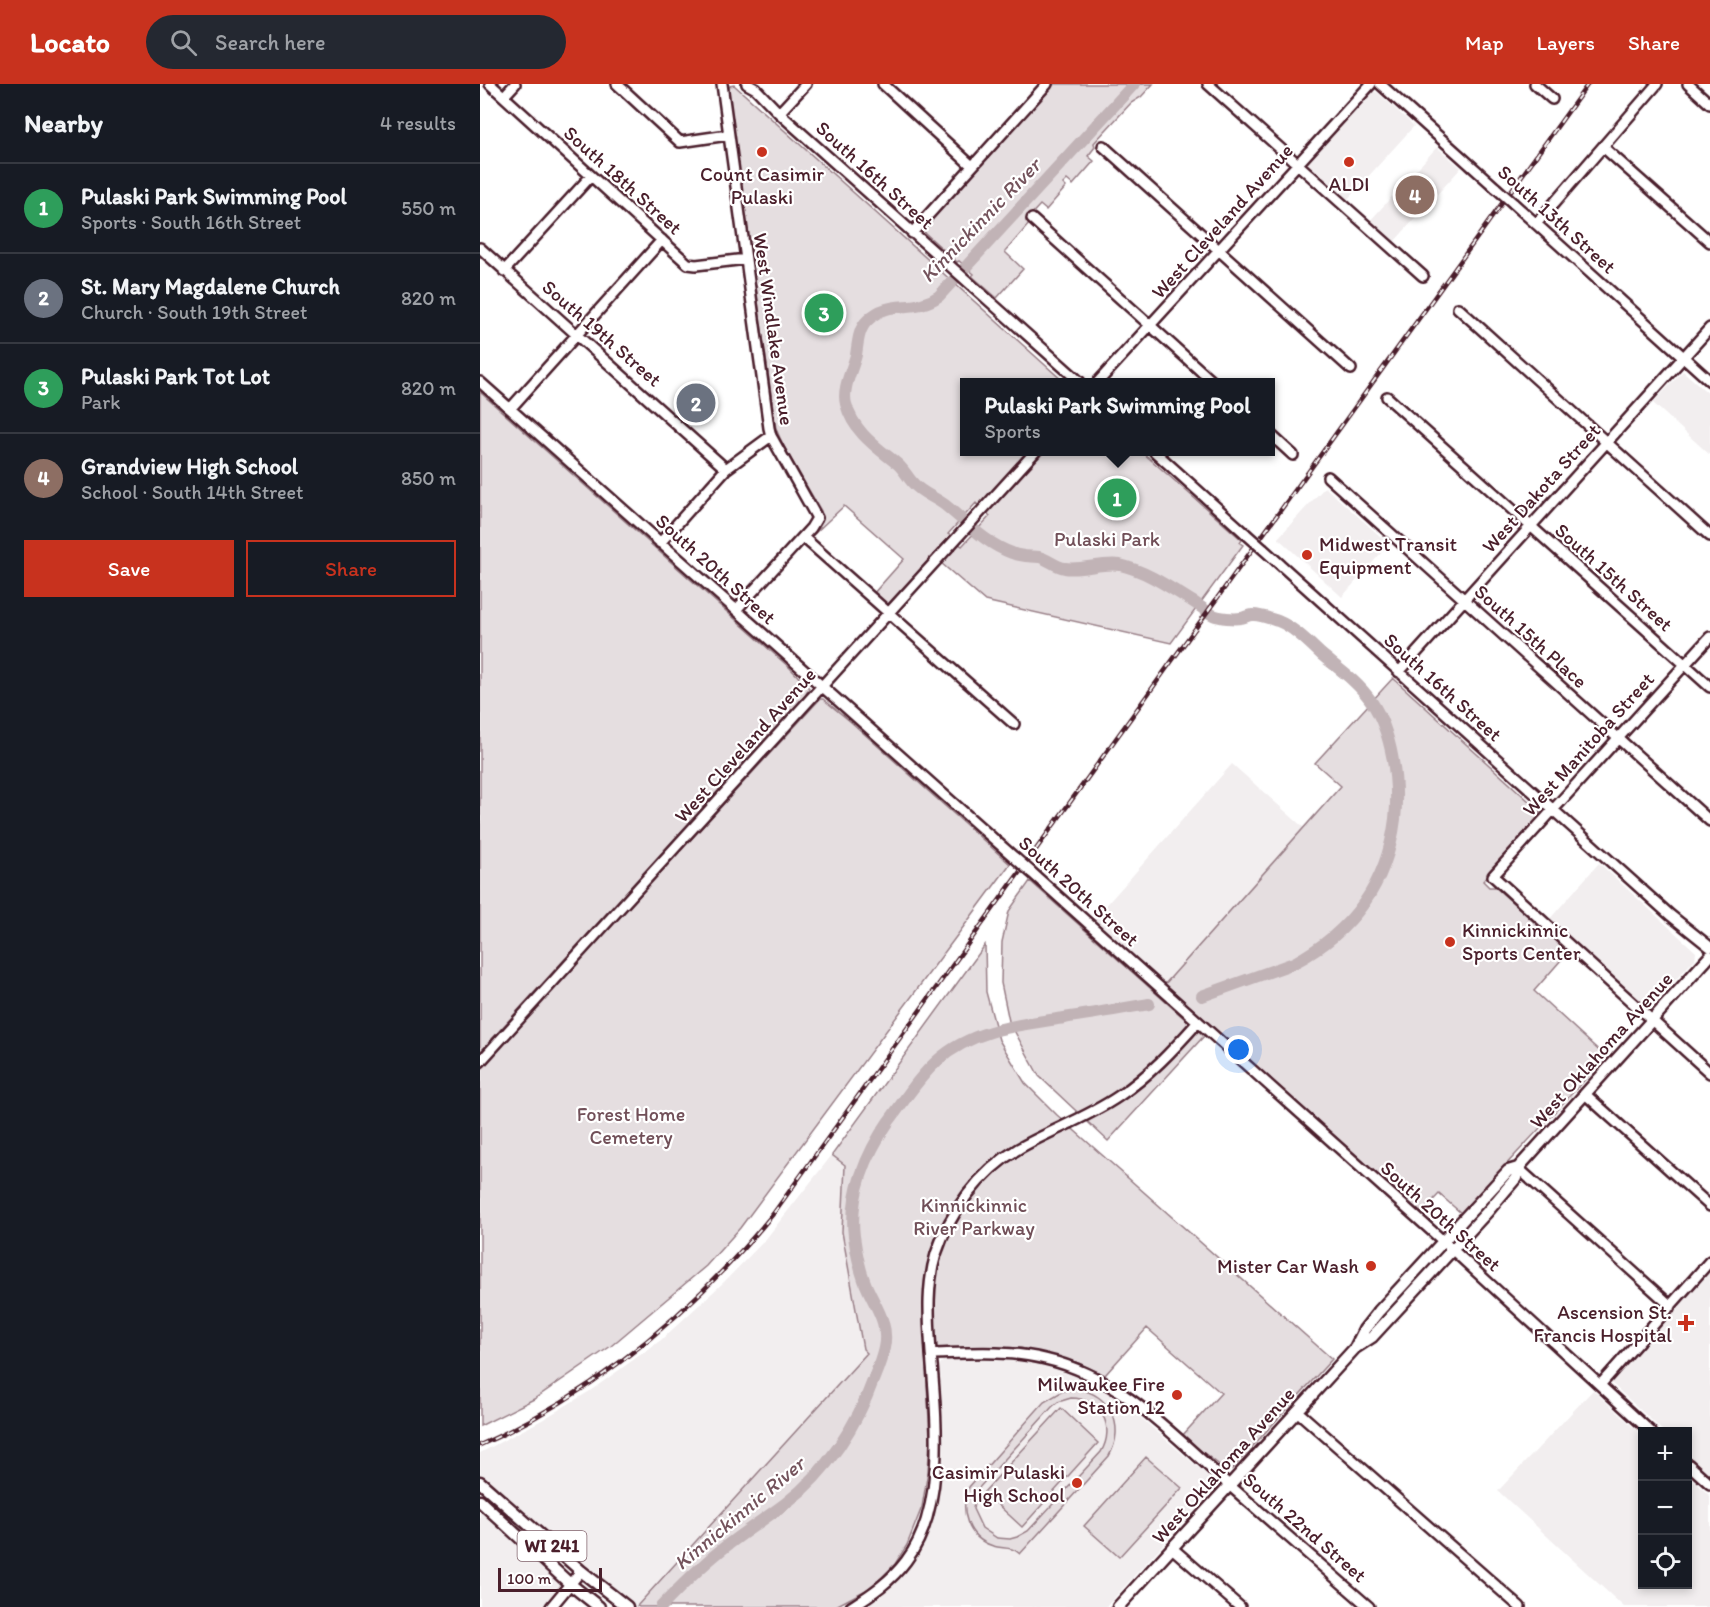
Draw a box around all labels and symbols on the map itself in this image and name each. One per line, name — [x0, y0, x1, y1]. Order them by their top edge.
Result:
street label: South 16th Street — [811, 116, 939, 234]
street label: South 18th Street — [559, 121, 687, 239]
street label: West Cleveland Avenue — [1146, 139, 1298, 303]
marker: Count Casimir Pulaski — [755, 145, 769, 159]
water label: Kinnickinnic River — [915, 151, 1047, 287]
marker: ALDI — [1342, 155, 1356, 169]
street label: South 13th Street — [1493, 160, 1621, 278]
place label: Count Casimir Pulaski — [700, 162, 825, 209]
place label: ALDI — [1329, 172, 1369, 196]
pin: 4 — [1396, 172, 1434, 218]
street label: West Windlake Avenue — [749, 231, 799, 427]
street label: South 19th Street — [537, 275, 667, 391]
pin: 3 — [804, 290, 844, 336]
pin: 2 — [676, 380, 716, 426]
street label: West Dakota Street — [1477, 418, 1605, 558]
pin: 1 — [1098, 476, 1136, 520]
street label: South 20th Street — [651, 509, 781, 629]
street label: South 15th Street — [1550, 518, 1678, 636]
park label: Pulaski Park — [1054, 527, 1160, 551]
place label: Midwest Transit Equipment — [1319, 532, 1458, 579]
marker: Midwest Transit Equipment — [1300, 548, 1314, 562]
street label: South 15th Place — [1470, 579, 1592, 693]
street label: South 16th Street — [1379, 628, 1507, 746]
street label: West Cleveland Avenue — [669, 663, 821, 827]
street label: West Manitoba Street — [1517, 667, 1659, 821]
street label: South 20th Street — [1014, 831, 1144, 951]
place label: Kinnickinnic Sports Center — [1462, 918, 1581, 965]
marker: Kinnickinnic Sports Center — [1443, 935, 1457, 949]
street label: West Oklahoma Avenue — [1524, 967, 1678, 1133]
your location — [1224, 1035, 1253, 1064]
park label: Forest Home Cemetery — [577, 1102, 685, 1149]
street label: South 20th Street — [1376, 1156, 1506, 1276]
park label: Kinnickinnic River Parkway — [913, 1193, 1035, 1240]
place label: Mister Car Wash — [1217, 1254, 1359, 1278]
marker: Mister Car Wash — [1364, 1259, 1378, 1273]
place label: Ascension St. Francis Hospital — [1533, 1300, 1672, 1347]
marker: Ascension St. Francis Hospital — [1677, 1314, 1695, 1332]
place label: Milwaukee Fire Station 12 — [1037, 1372, 1165, 1419]
street label: West Oklahoma Avenue — [1146, 1382, 1300, 1548]
marker: Milwaukee Fire Station 12 — [1170, 1388, 1184, 1402]
water label: Kinnickinnic River — [669, 1449, 811, 1575]
place label: Casimir Pulaski High School — [932, 1460, 1065, 1507]
street label: South 22nd Street — [1238, 1467, 1372, 1587]
marker: Casimir Pulaski High School — [1070, 1476, 1084, 1490]
road number: WI 241 — [518, 1531, 586, 1561]
scale bar — [498, 1565, 602, 1592]

